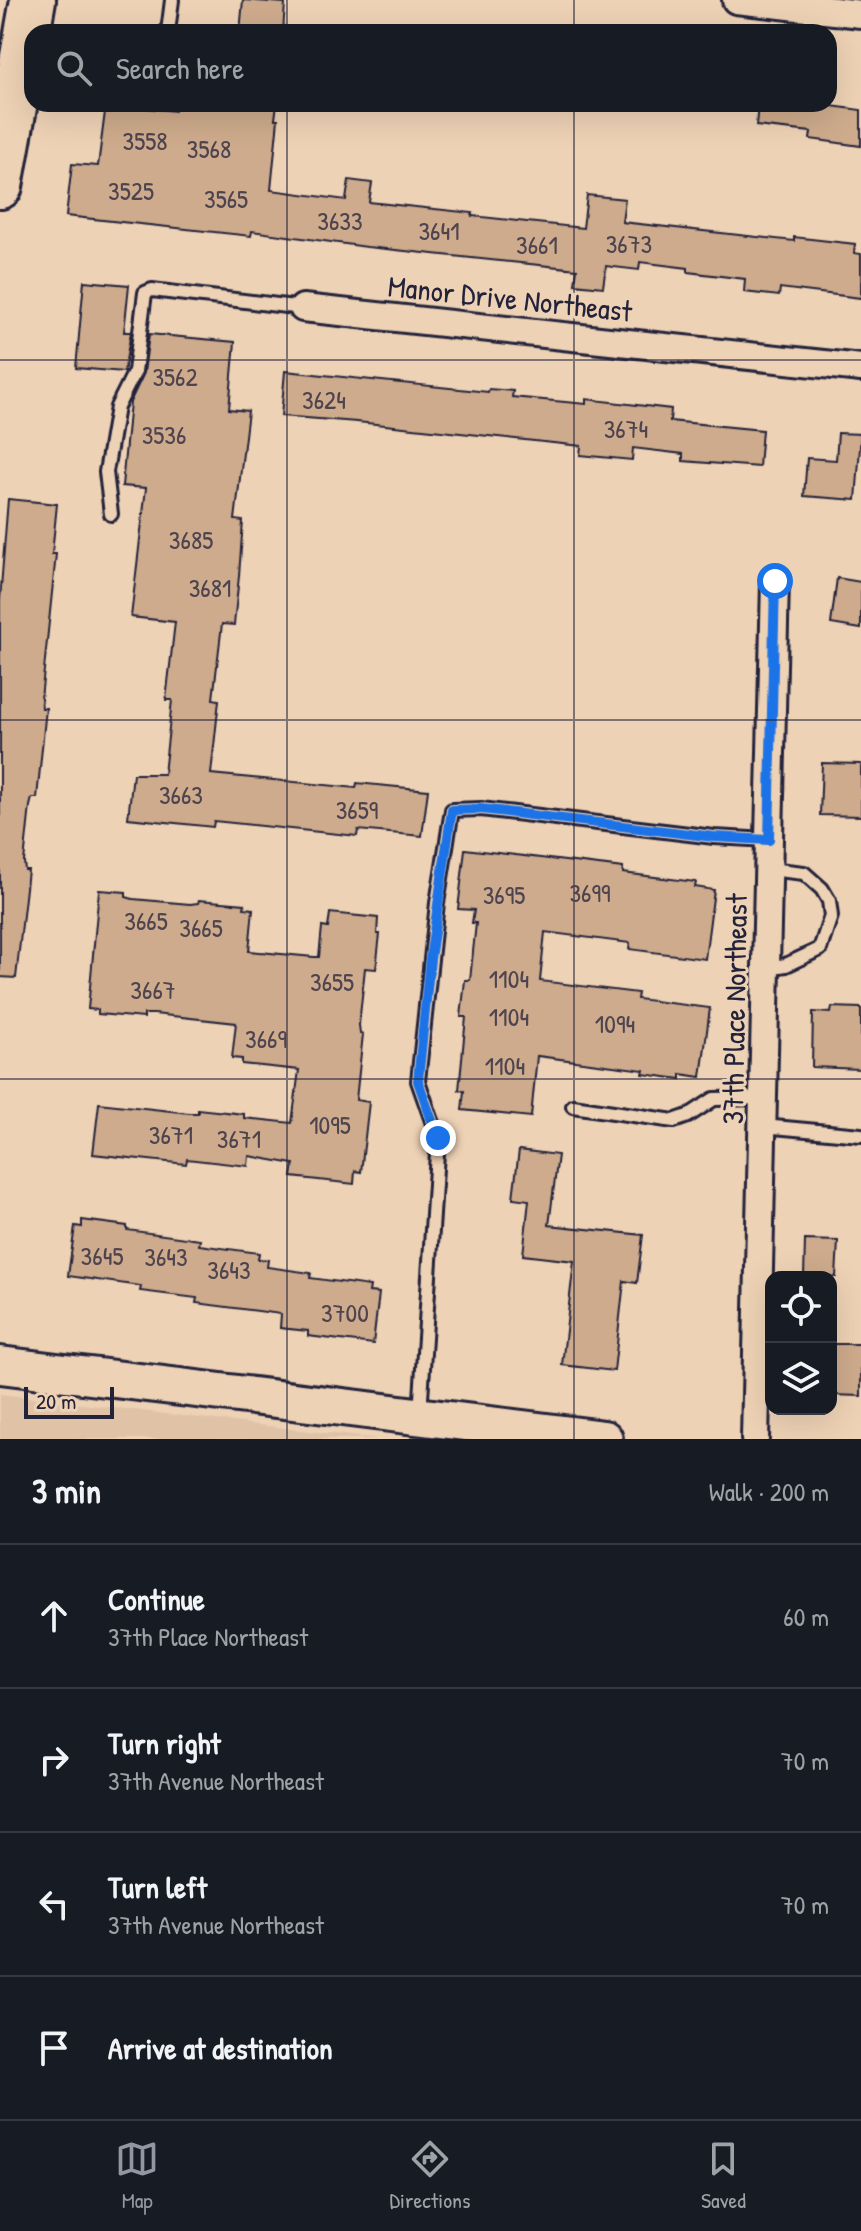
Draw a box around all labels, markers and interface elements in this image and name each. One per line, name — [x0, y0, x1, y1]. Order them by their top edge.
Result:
search box — [24, 24, 837, 112]
icon: search — [52, 46, 96, 90]
text: Search here — [116, 48, 244, 88]
house number: 3558 — [123, 123, 167, 158]
house number: 3568 — [187, 131, 231, 166]
house number: 3525 — [108, 173, 154, 208]
house number: 3565 — [204, 181, 248, 216]
house number: 3633 — [317, 203, 363, 238]
house number: 3641 — [418, 213, 460, 248]
house number: 3673 — [606, 226, 652, 261]
house number: 3661 — [516, 227, 558, 262]
street label: Manor Drive Northeast — [386, 265, 635, 331]
house number: 3562 — [152, 359, 198, 394]
house number: 3624 — [302, 382, 346, 417]
house number: 3674 — [604, 411, 648, 446]
house number: 3536 — [142, 417, 186, 452]
house number: 3685 — [169, 522, 213, 557]
route start — [757, 563, 793, 599]
house number: 3681 — [189, 570, 231, 605]
house number: 3663 — [159, 777, 203, 812]
house number: 3659 — [336, 792, 378, 827]
house number: 3699 — [569, 875, 611, 910]
house number: 3695 — [483, 877, 525, 912]
street label: 37th Place Northeast — [712, 893, 756, 1125]
house number: 3665 — [124, 903, 168, 938]
house number: 3665 — [179, 910, 223, 945]
house number: 1104 — [489, 961, 529, 996]
house number: 3655 — [310, 964, 354, 999]
house number: 3667 — [130, 972, 176, 1007]
house number: 1104 — [489, 999, 529, 1034]
house number: 1094 — [595, 1006, 635, 1041]
house number: 3669 — [245, 1021, 287, 1056]
house number: 1104 — [485, 1048, 525, 1083]
house number: 1095 — [309, 1107, 351, 1142]
house number: 3671 — [149, 1117, 193, 1152]
route end — [420, 1120, 456, 1156]
house number: 3671 — [217, 1121, 261, 1156]
house number: 3645 — [81, 1238, 123, 1273]
house number: 3643 — [144, 1239, 188, 1274]
house number: 3643 — [207, 1252, 251, 1287]
map controls — [765, 1271, 837, 1415]
button: locate — [765, 1271, 837, 1343]
house number: 3700 — [321, 1295, 369, 1330]
button: layers — [765, 1343, 837, 1415]
scale bar — [24, 1383, 114, 1419]
text: 20 m — [36, 1386, 76, 1416]
text: 3 min — [32, 1468, 101, 1514]
text: Walk · 200 m — [709, 1474, 829, 1509]
text: Continue — [108, 1579, 205, 1619]
icon: ahead — [32, 1594, 76, 1638]
text: 60 m — [783, 1599, 829, 1634]
text: 37th Place Northeast — [108, 1619, 308, 1654]
text: Turn right — [108, 1723, 221, 1763]
icon: right — [32, 1738, 76, 1782]
text: 70 m — [781, 1743, 829, 1778]
text: 37th Avenue Northeast — [108, 1763, 324, 1798]
text: Turn left — [108, 1867, 207, 1907]
icon: left — [32, 1882, 76, 1926]
text: 70 m — [781, 1887, 829, 1922]
text: 37th Avenue Northeast — [108, 1907, 324, 1942]
icon: arrive — [32, 2026, 76, 2070]
text: Arrive at destination — [108, 2028, 333, 2068]
tab: Map — [115, 2137, 159, 2215]
tab: Directions — [390, 2137, 471, 2215]
tab: Saved — [701, 2137, 746, 2215]

